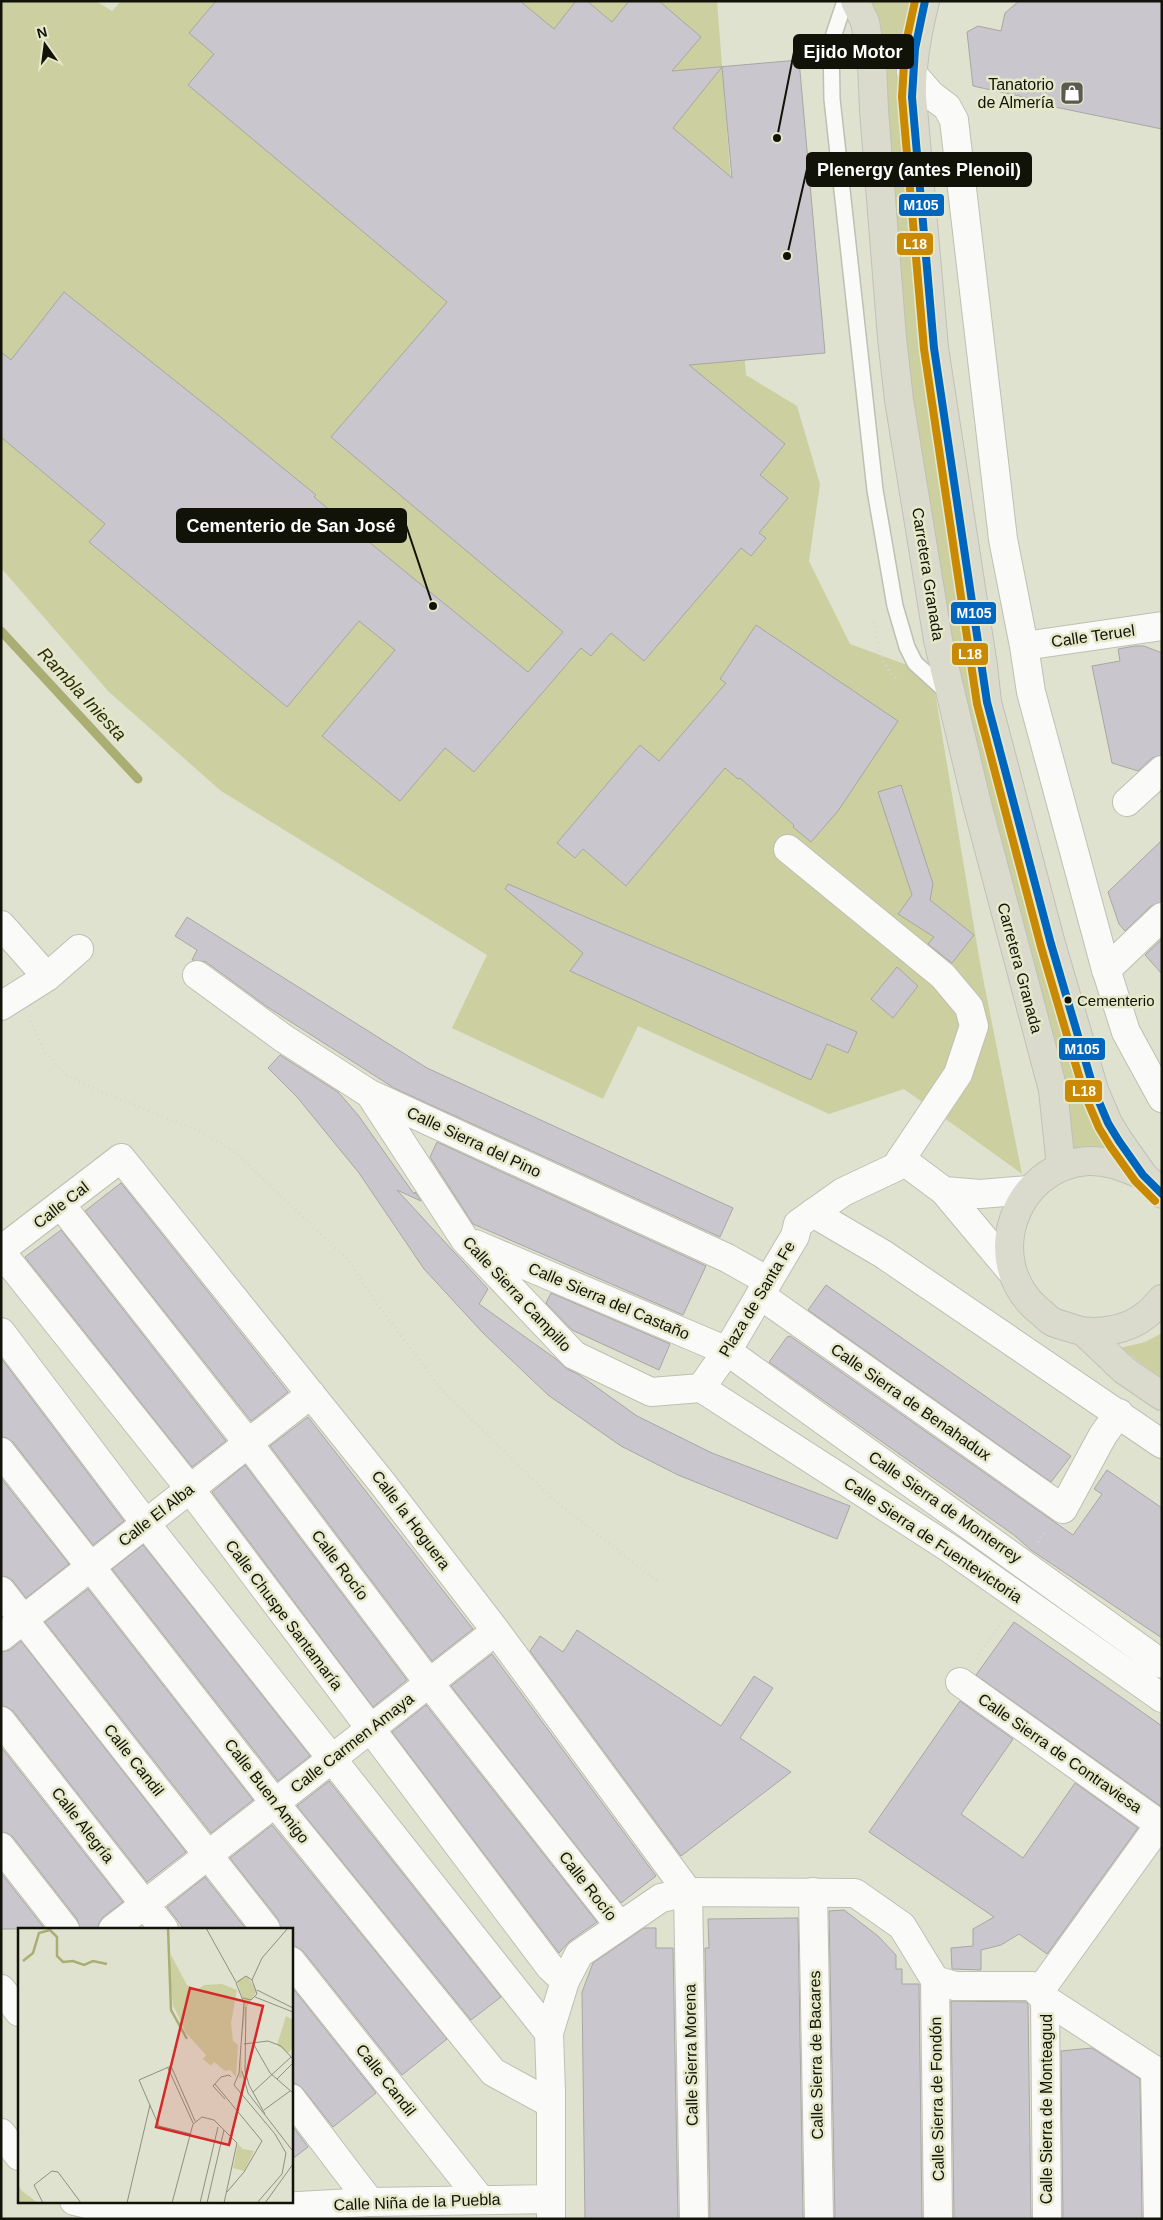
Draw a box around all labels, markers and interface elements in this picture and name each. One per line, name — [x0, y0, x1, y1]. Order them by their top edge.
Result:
north arrow — [20, 20, 70, 70]
text: N — [35, 23, 49, 41]
callout: Ejido Motor — [794, 35, 913, 68]
text: Ejido Motor — [804, 42, 902, 62]
place label: Tanatorio de Almería — [978, 76, 1054, 111]
shop icon: Tanatorio de Almería — [1059, 80, 1085, 106]
callout: Plenergy (antes Plenoil) — [807, 153, 1031, 186]
text: Plenergy (antes Plenoil) — [817, 160, 1021, 180]
line badge: M105 — [898, 193, 945, 217]
text: M105 — [903, 197, 939, 213]
line badge: L18 — [896, 232, 934, 256]
text: L18 — [903, 236, 927, 252]
street label: Carretera Granada — [909, 506, 947, 642]
callout: Cementerio de San José — [177, 509, 406, 542]
text: Cementerio de San José — [186, 516, 396, 536]
line badge: M105 — [950, 601, 997, 625]
text: M105 — [956, 605, 992, 621]
street label: Calle Teruel — [1050, 622, 1136, 650]
line badge: L18 — [951, 642, 989, 666]
water label: Rambla Iniesta — [34, 643, 130, 745]
text: L18 — [958, 646, 982, 662]
street label: Carretera Granada — [994, 901, 1046, 1035]
place label: Cementerio — [1077, 992, 1155, 1009]
marker: Cementerio — [1063, 995, 1073, 1005]
line badge: M105 — [1058, 1037, 1106, 1061]
text: M105 — [1064, 1041, 1100, 1057]
line badge: L18 — [1064, 1079, 1103, 1103]
text: L18 — [1072, 1083, 1096, 1099]
street label: Calle Sierra del Pino — [404, 1103, 544, 1181]
street label: Calle Cal — [30, 1178, 92, 1232]
street label: Calle Sierra Campillo — [460, 1233, 575, 1355]
street label: Plaza de Santa Fe — [716, 1238, 798, 1360]
street label: Calle Sierra del Castaño — [526, 1259, 692, 1343]
street label: Calle Sierra de Benahadux — [828, 1340, 994, 1464]
street label: Calle Sierra de Monterrey — [865, 1448, 1025, 1566]
street label: Calle la Hoguera — [368, 1467, 454, 1573]
street label: Calle Sierra de Fuentevictoria — [841, 1474, 1025, 1606]
street label: Calle El Alba — [115, 1480, 197, 1550]
street label: Calle Rocío — [308, 1527, 372, 1603]
street label: Calle Chuspe Santamaría — [222, 1537, 346, 1693]
street label: Calle Carmen Amaya — [287, 1690, 417, 1796]
street label: Calle Sierra de Contraviesa — [975, 1690, 1145, 1816]
street label: Calle Candil — [101, 1721, 167, 1799]
street label: Calle Buen Amigo — [221, 1736, 313, 1846]
street label: Calle Alegría — [48, 1784, 118, 1866]
street label: Calle Rocío — [556, 1848, 620, 1924]
inset map — [18, 1928, 292, 2202]
street label: Calle Sierra de Bacares — [806, 1970, 826, 2140]
street label: Calle Sierra Morena — [681, 1984, 701, 2126]
street label: Calle Sierra de Monteagud — [1038, 2014, 1055, 2204]
street label: Calle Sierra de Fondón — [927, 2017, 947, 2181]
street label: Calle Candil — [353, 2041, 419, 2119]
street label: Calle Niña de la Puebla — [333, 2191, 501, 2213]

